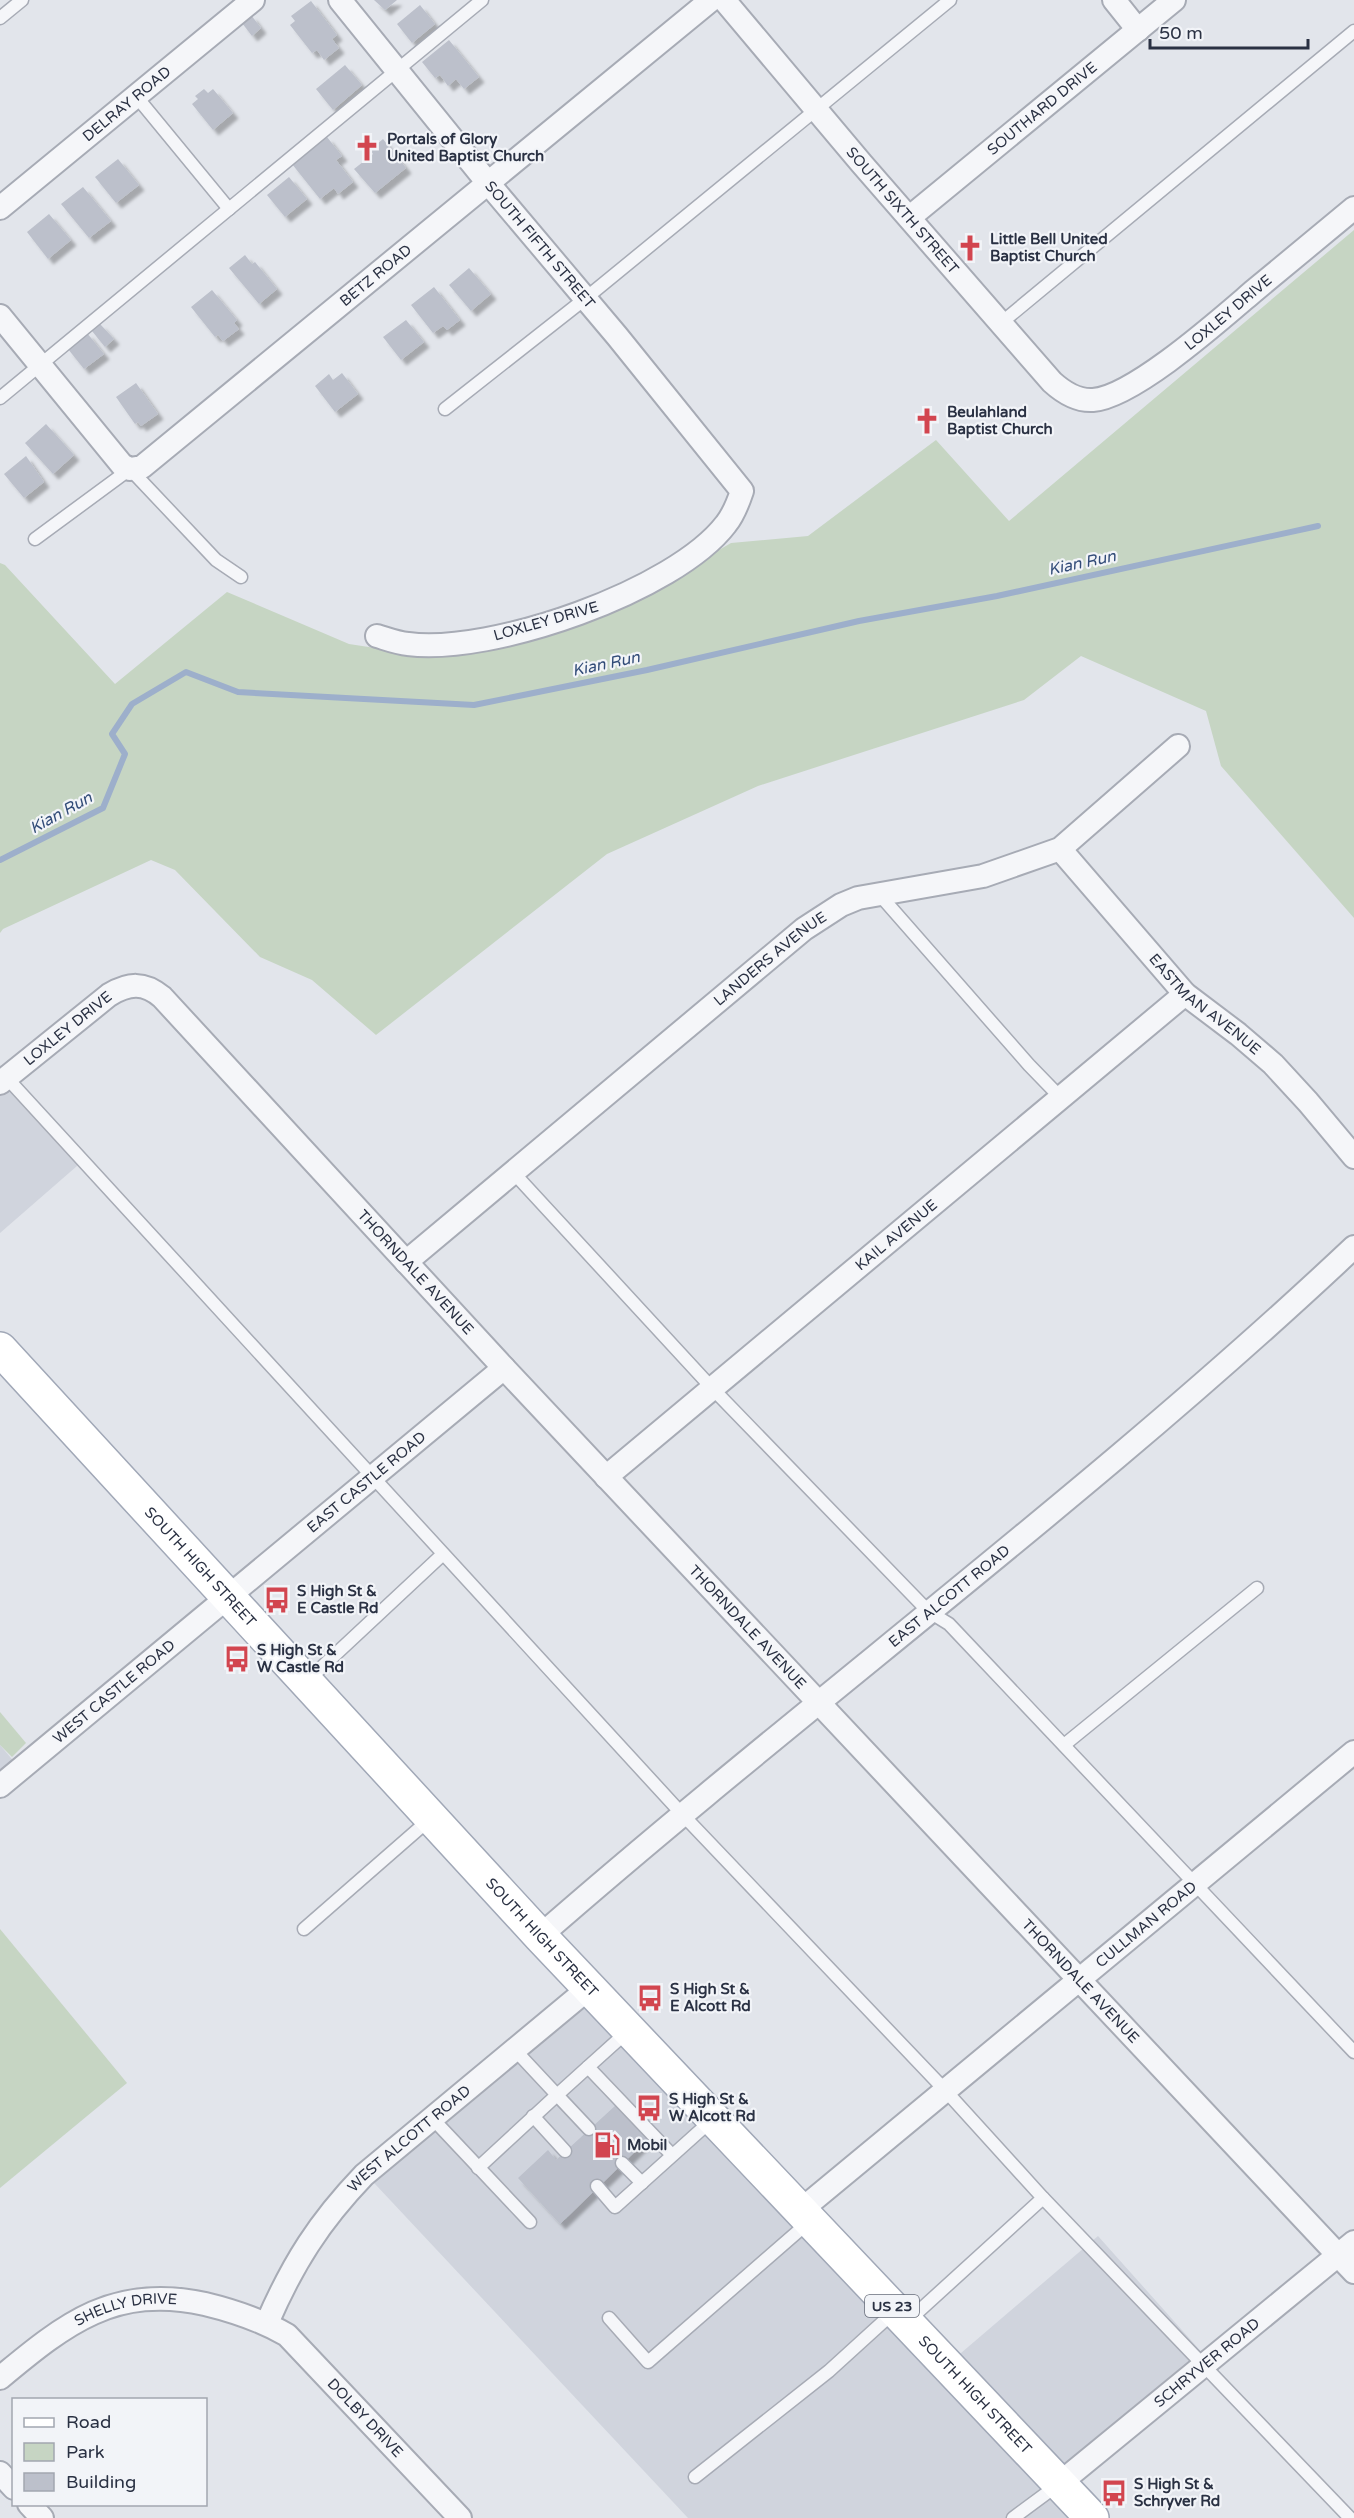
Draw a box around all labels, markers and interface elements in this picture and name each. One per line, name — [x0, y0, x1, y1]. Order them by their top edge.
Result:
scale bar — [1150, 12, 1308, 50]
text: 50 m — [1159, 22, 1203, 44]
street label: SOUTHARD DRIVE — [984, 58, 1101, 159]
street label: DELRAY ROAD — [79, 62, 175, 145]
place label: Portals of Glory United Baptist Church — [387, 130, 544, 166]
church icon: Portals of Glory United Baptist Church — [352, 133, 382, 163]
street label: SOUTH SIXTH STREET — [843, 143, 963, 278]
street label: SOUTH FIFTH STREET — [481, 177, 599, 312]
place label: Little Bell United Baptist Church — [990, 230, 1108, 266]
church icon: Little Bell United Baptist Church — [955, 233, 985, 263]
street label: BETZ ROAD — [336, 240, 415, 310]
street label: LOXLEY DRIVE — [1181, 271, 1275, 354]
place label: Beulahland Baptist Church — [947, 403, 1053, 439]
church icon: Beulahland Baptist Church — [912, 406, 942, 436]
water label: Kian Run — [1046, 546, 1119, 580]
street label: LOXLEY DRIVE — [491, 597, 601, 645]
water label: Kian Run — [570, 647, 643, 681]
water label: Kian Run — [26, 787, 97, 838]
street label: LANDERS AVENUE — [710, 908, 830, 1010]
street label: EASTMAN AVENUE — [1145, 950, 1264, 1058]
street label: LOXLEY DRIVE — [20, 987, 116, 1069]
street label: KAIL AVENUE — [852, 1195, 941, 1274]
street label: THORNDALE AVENUE — [354, 1206, 478, 1338]
street label: EAST CASTLE ROAD — [303, 1428, 430, 1537]
street label: SOUTH HIGH STREET — [141, 1503, 260, 1630]
street label: EAST ALCOTT ROAD — [885, 1541, 1014, 1651]
street label: THORNDALE AVENUE — [685, 1561, 810, 1693]
place label: S High St & E Castle Rd — [297, 1582, 378, 1617]
bus stop icon: S High St & E Castle Rd — [262, 1585, 292, 1615]
street label: WEST CASTLE ROAD — [49, 1636, 179, 1747]
place label: S High St & W Castle Rd — [257, 1641, 344, 1676]
bus stop icon: S High St & W Castle Rd — [222, 1644, 252, 1674]
street label: SOUTH HIGH STREET — [482, 1874, 602, 2001]
street label: CULLMAN ROAD — [1092, 1877, 1200, 1971]
street label: THORNDALE AVENUE — [1018, 1916, 1143, 2047]
place label: S High St & E Alcott Rd — [670, 1980, 751, 2015]
bus stop icon: S High St & E Alcott Rd — [635, 1983, 665, 2013]
street label: WEST ALCOTT ROAD — [344, 2081, 474, 2196]
place label: S High St & W Alcott Rd — [669, 2090, 755, 2125]
bus stop icon: S High St & W Alcott Rd — [634, 2093, 664, 2123]
fuel station icon: Mobil — [592, 2130, 622, 2160]
place label: Mobil — [627, 2136, 667, 2154]
street label: SHELLY DRIVE — [71, 2290, 178, 2330]
road number: US 23 — [865, 2295, 919, 2317]
street label: SCHRYVER ROAD — [1151, 2314, 1263, 2411]
street label: SOUTH HIGH STREET — [915, 2332, 1035, 2458]
street label: DOLBY DRIVE — [324, 2375, 407, 2461]
legend — [12, 2398, 207, 2506]
text: Road — [66, 2411, 111, 2433]
text: Park — [66, 2441, 105, 2463]
text: Building — [66, 2471, 136, 2493]
place label: S High St & Schryver Rd — [1134, 2475, 1220, 2511]
bus stop icon: S High St & Schryver Rd — [1099, 2478, 1129, 2508]

